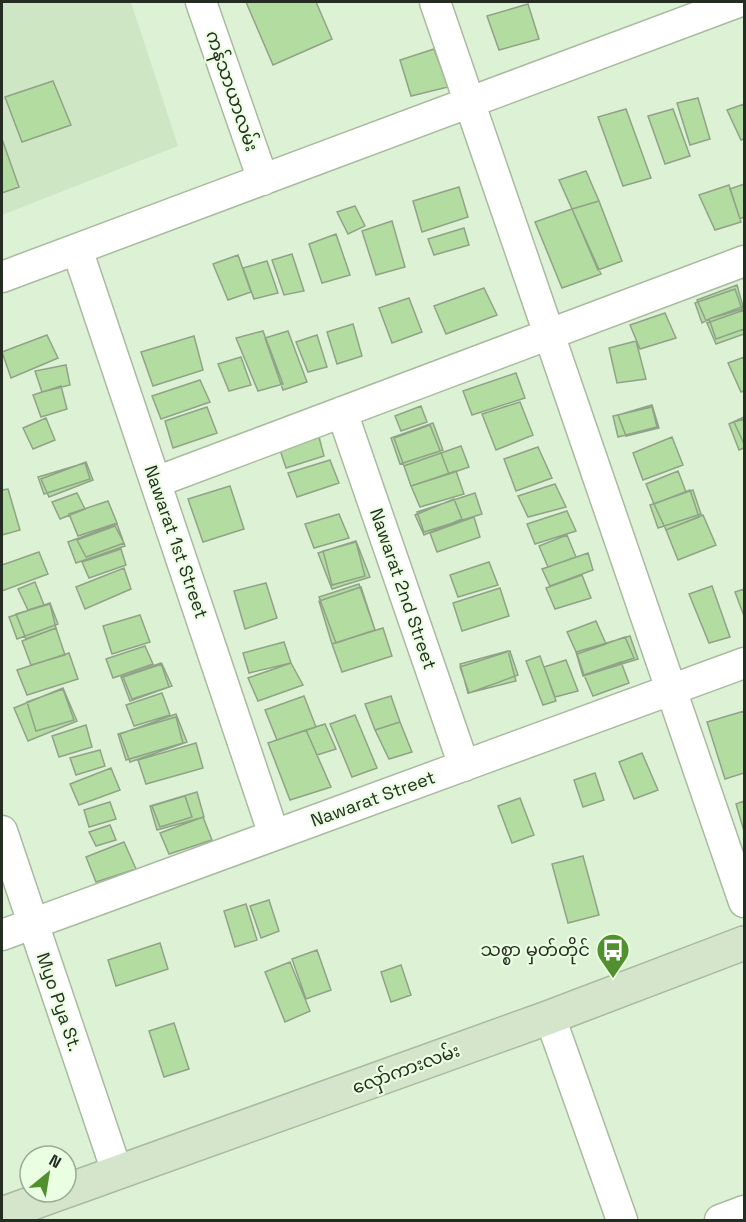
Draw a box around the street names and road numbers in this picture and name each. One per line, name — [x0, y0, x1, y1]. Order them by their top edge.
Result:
street label: ကန်သာယာလမ်း — [197, 27, 265, 155]
street label: Nawarat 1st Street — [139, 462, 213, 622]
street label: Nawarat 2nd Street — [365, 505, 442, 672]
street label: Nawarat Street — [307, 765, 438, 832]
street label: Myo Pya St. — [32, 949, 87, 1054]
street label: လှော်ကားလမ်း — [349, 1037, 464, 1102]

